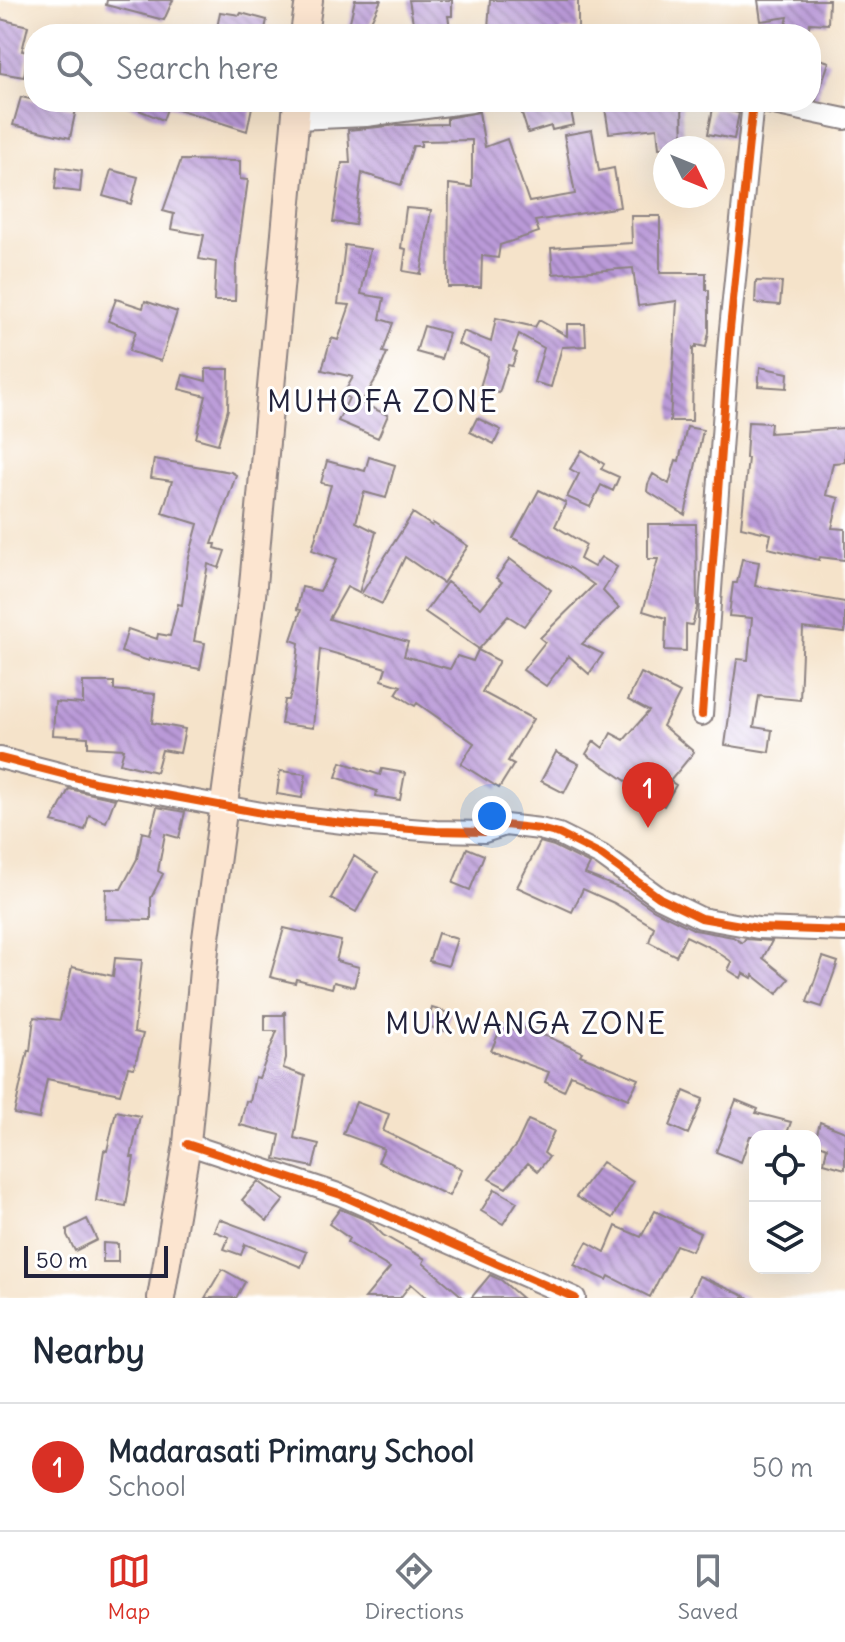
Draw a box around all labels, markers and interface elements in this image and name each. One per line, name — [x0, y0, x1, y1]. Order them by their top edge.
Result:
search box — [24, 24, 821, 112]
icon: search — [52, 46, 96, 90]
text: Search here — [116, 49, 279, 87]
north arrow — [653, 136, 725, 208]
district label: MUHOFA ZONE — [267, 382, 499, 420]
pin: 1 — [622, 762, 674, 828]
your location — [472, 796, 512, 836]
district label: MUKWANGA ZONE — [385, 1004, 667, 1042]
map controls — [749, 1130, 821, 1274]
button: locate — [749, 1130, 821, 1202]
button: layers — [749, 1202, 821, 1274]
scale bar — [24, 1242, 168, 1278]
text: 50 m — [36, 1246, 88, 1274]
text: Nearby — [32, 1329, 145, 1372]
text: Madarasati Primary School — [108, 1432, 474, 1470]
text: 1 — [53, 1451, 63, 1484]
text: 50 m — [752, 1451, 813, 1484]
text: School — [108, 1470, 186, 1503]
tab: Map — [107, 1549, 151, 1625]
tab: Directions — [365, 1549, 464, 1625]
tab: Saved — [678, 1549, 738, 1625]

